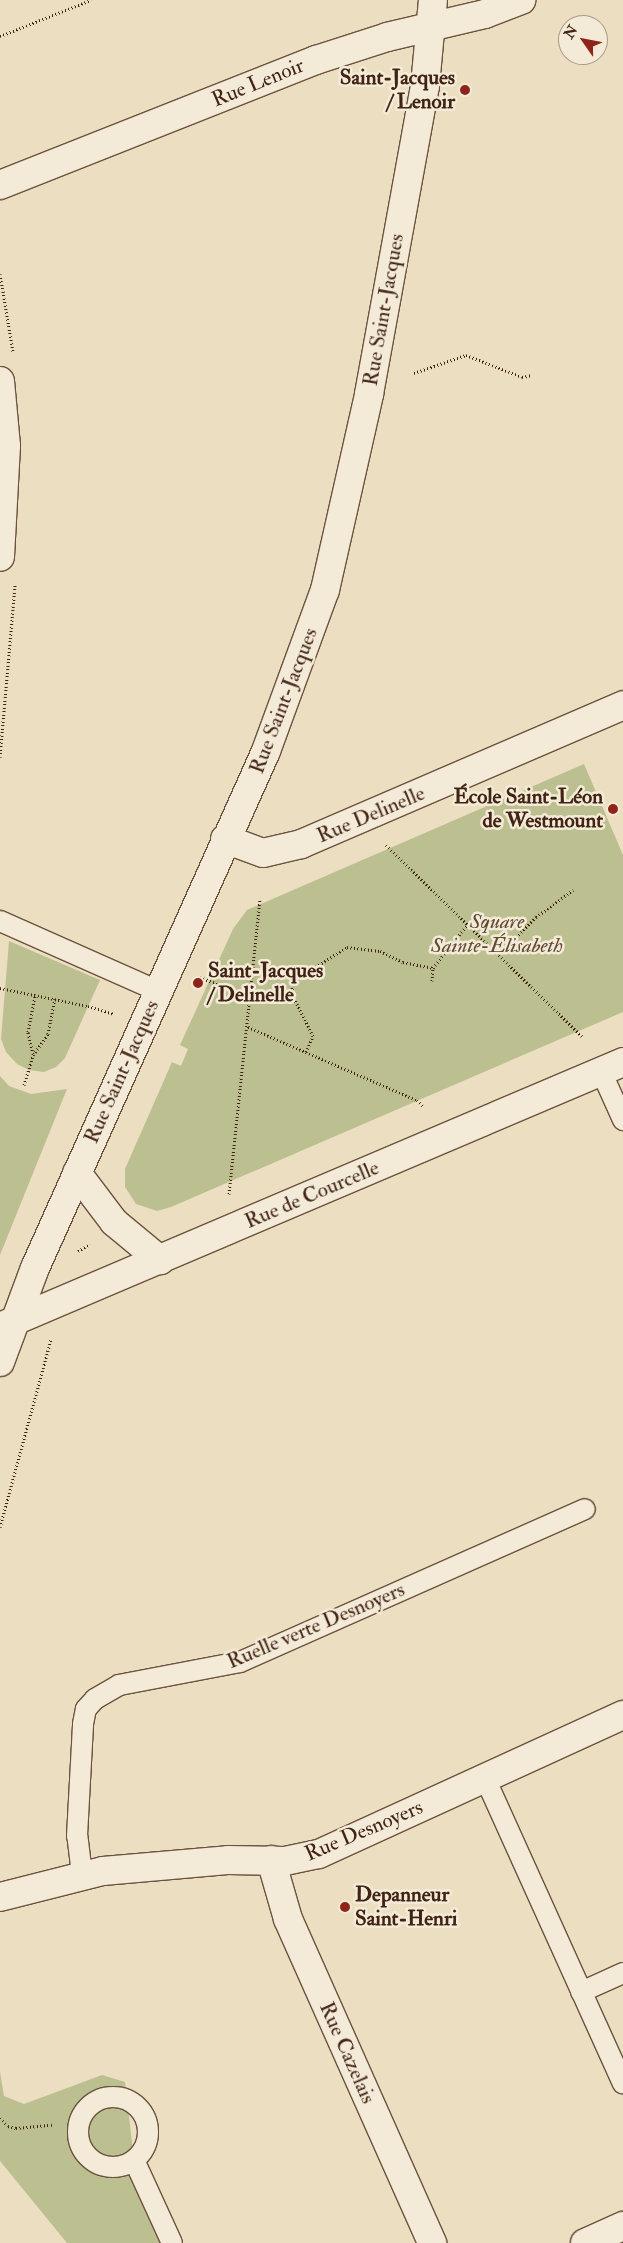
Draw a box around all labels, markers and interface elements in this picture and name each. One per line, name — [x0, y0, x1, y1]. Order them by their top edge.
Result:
north arrow — [558, 15, 608, 65]
text: N — [560, 22, 581, 42]
street label: Rue Lenoir — [208, 53, 308, 113]
place label: Saint-Jacques / Lenoir — [340, 65, 455, 115]
marker: Saint-Jacques / Lenoir — [459, 84, 471, 96]
street label: Rue Saint-Jacques — [358, 232, 410, 388]
street label: Rue Saint-Jacques — [245, 625, 323, 777]
street label: Rue Delinelle — [313, 781, 429, 849]
place label: École Saint-Léon de Westmount — [454, 784, 603, 834]
marker: École Saint-Léon de Westmount — [607, 803, 619, 815]
park label: Square Sainte-Élisabeth — [431, 909, 563, 959]
place label: Saint-Jacques / Delinelle — [208, 958, 323, 1008]
marker: Saint-Jacques / Delinelle — [192, 977, 204, 989]
street label: Rue Saint-Jacques — [79, 996, 165, 1148]
street label: Rue de Courcelle — [241, 1155, 383, 1235]
street label: Ruelle verte Desnoyers — [223, 1577, 409, 1675]
street label: Rue Desnoyers — [301, 1795, 427, 1867]
place label: Depanneur Saint-Henri — [355, 1882, 457, 1932]
marker: Depanneur Saint-Henri — [339, 1901, 351, 1913]
street label: Rue Cazelais — [313, 1998, 381, 2108]

